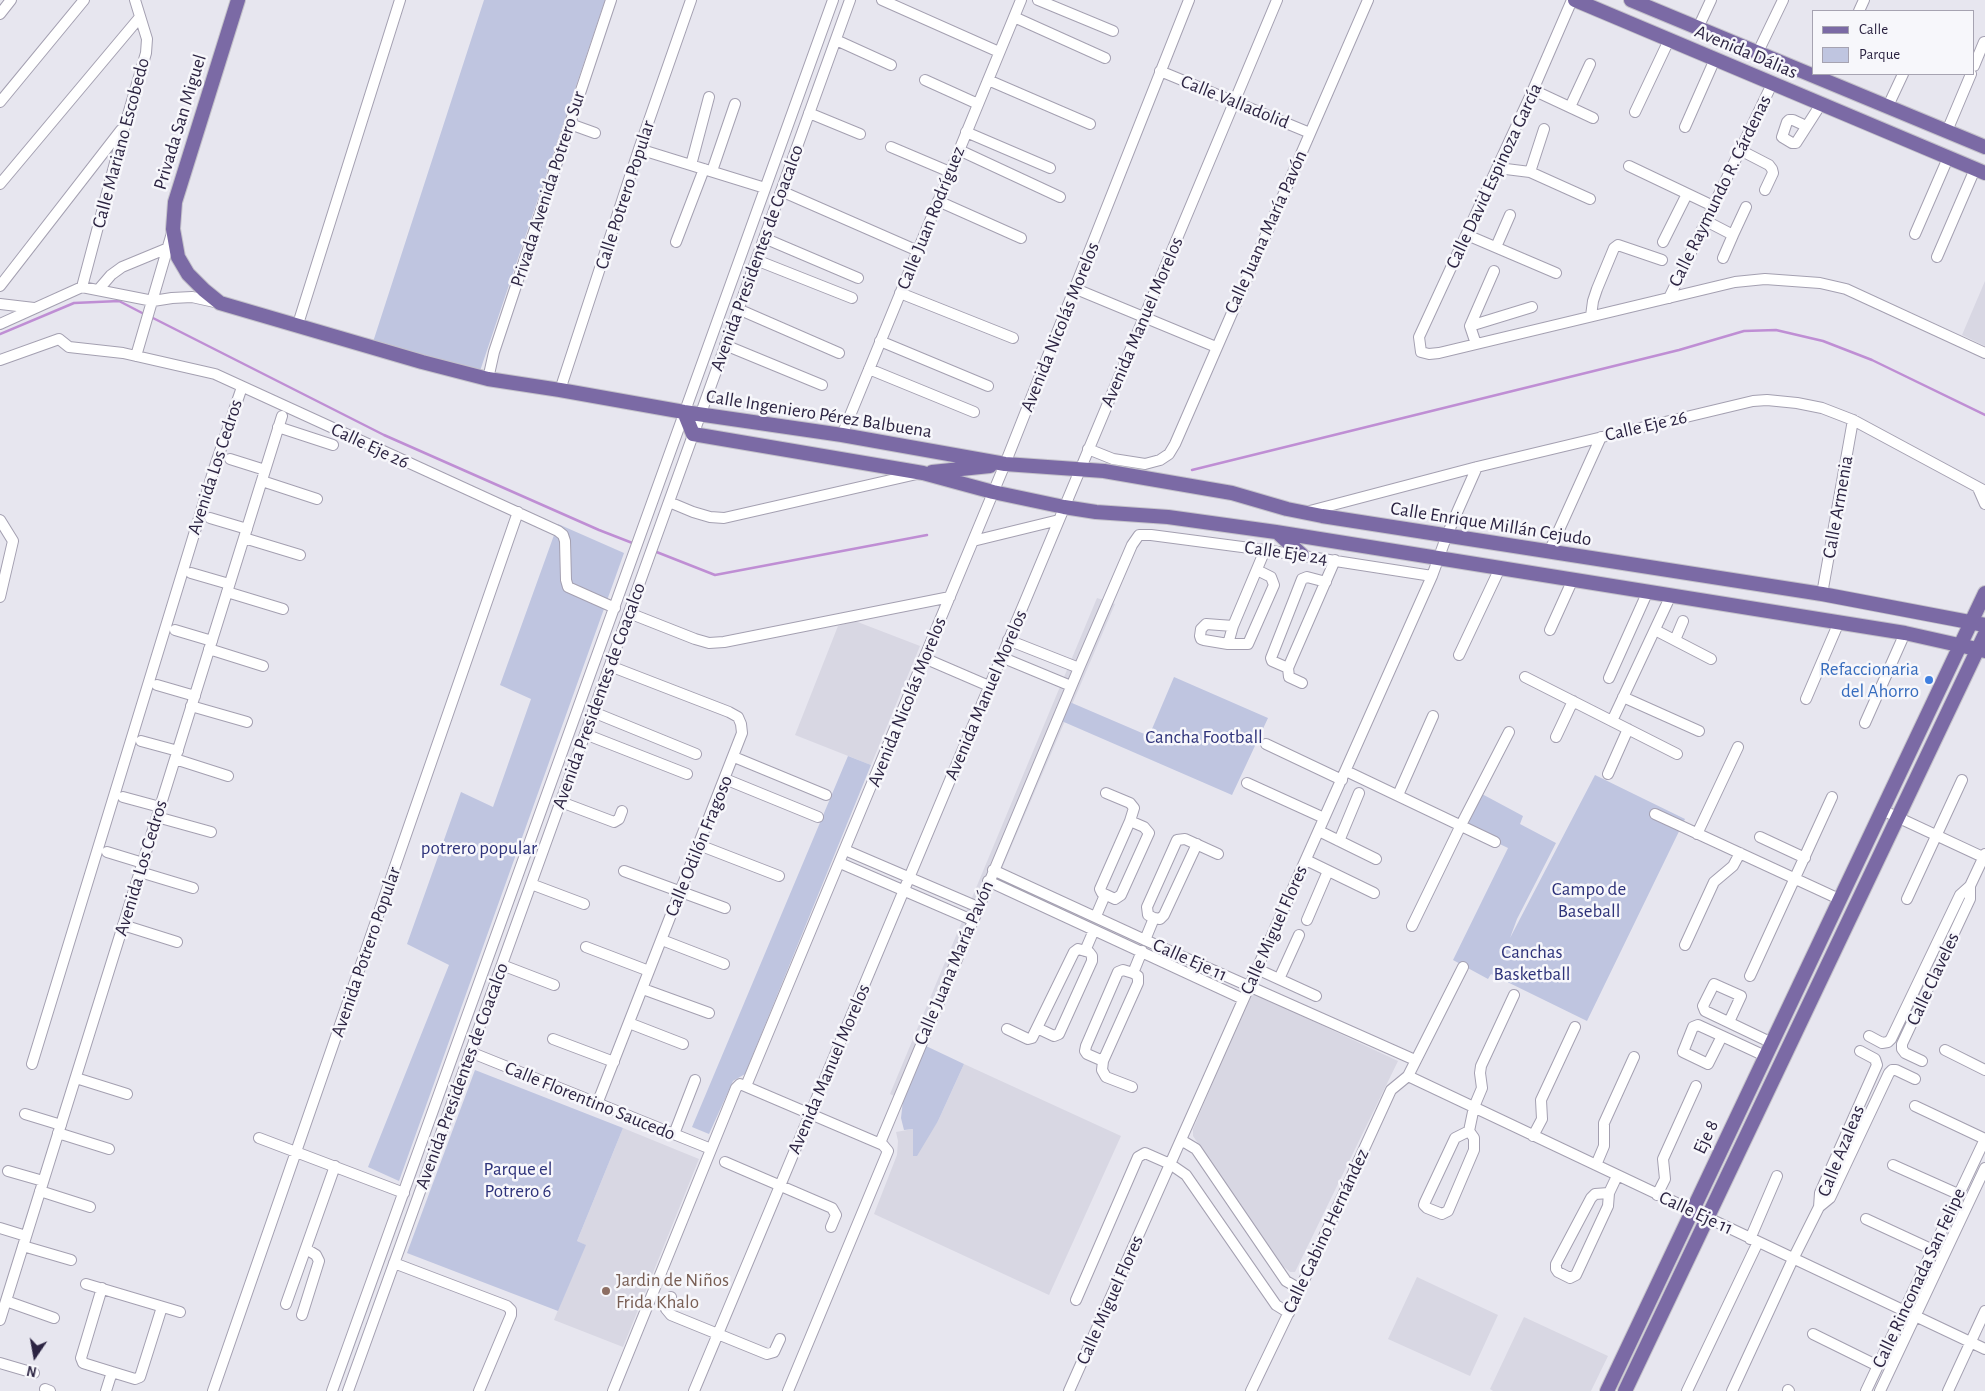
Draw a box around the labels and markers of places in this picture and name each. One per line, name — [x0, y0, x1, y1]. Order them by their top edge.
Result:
place label: Refaccionaria del Ahorro — [1820, 658, 1919, 702]
marker: Refaccionaria del Ahorro — [1923, 674, 1935, 686]
place label: Jardin de Niños Frida Khalo — [616, 1269, 729, 1313]
marker: Jardin de Niños Frida Khalo — [600, 1285, 612, 1297]

